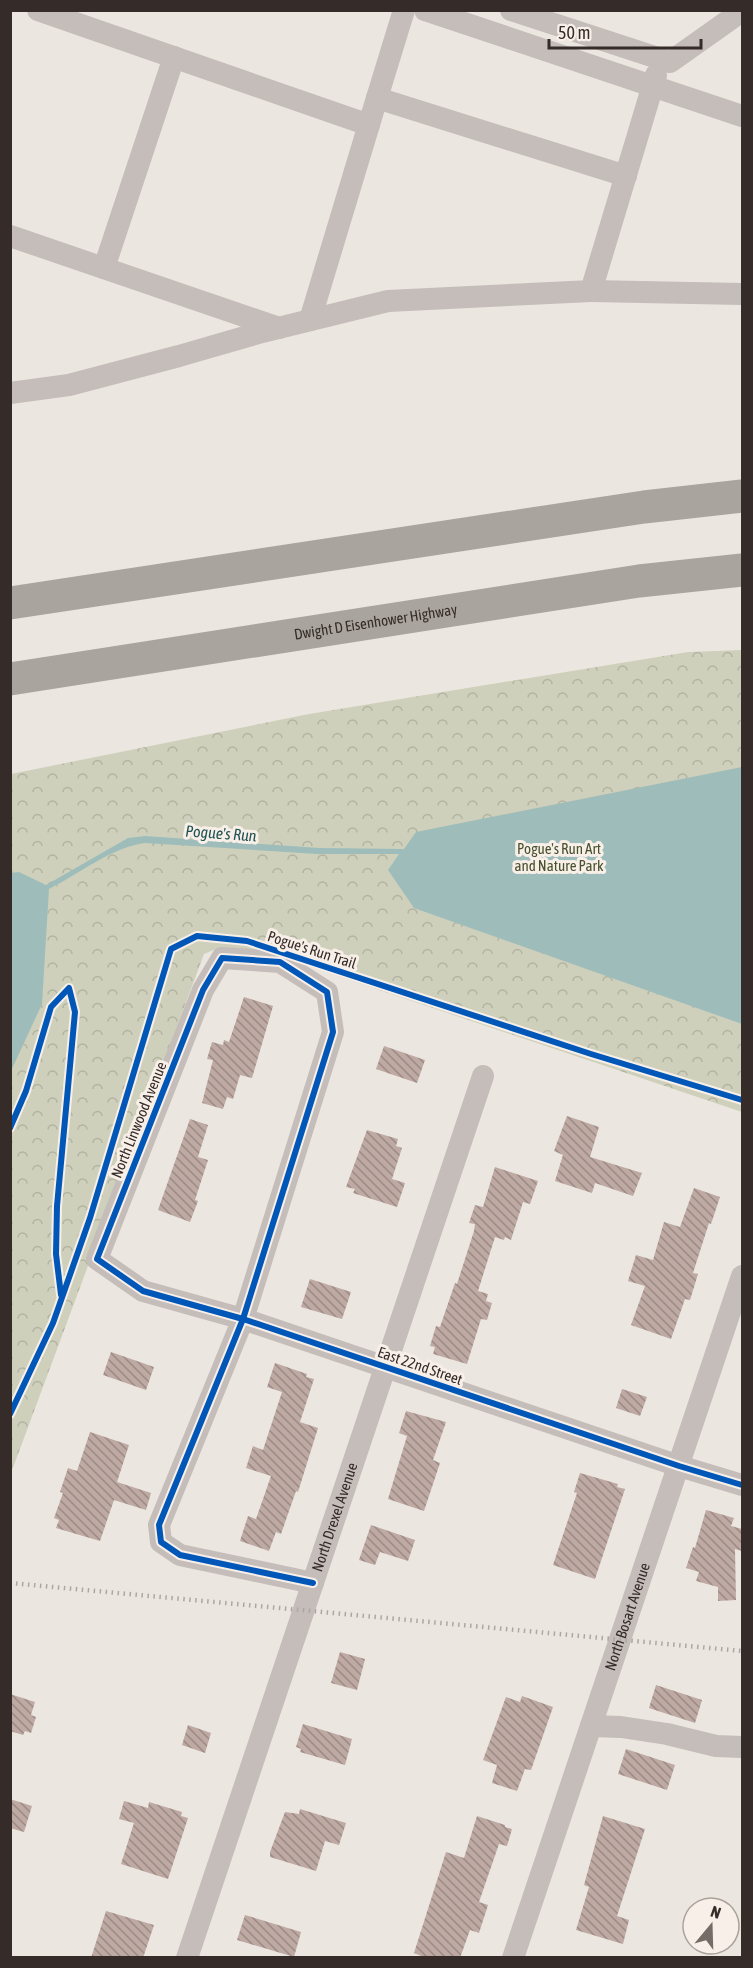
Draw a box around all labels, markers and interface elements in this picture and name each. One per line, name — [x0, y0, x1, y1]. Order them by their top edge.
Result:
scale bar — [549, 12, 700, 50]
text: 50 m — [558, 22, 590, 43]
street label: Dwight D Eisenhower Highway — [293, 600, 458, 643]
water label: Pogue's Run — [185, 822, 257, 845]
park label: Pogue's Run Art and Nature Park — [514, 840, 604, 874]
street label: Pogue's Run Trail — [266, 927, 359, 972]
street label: North Linwood Avenue — [107, 1059, 170, 1180]
street label: East 22nd Street — [376, 1343, 465, 1388]
street label: North Drexel Avenue — [308, 1460, 361, 1574]
street label: North Bosart Avenue — [601, 1560, 653, 1673]
north arrow — [681, 1896, 741, 1956]
text: N — [708, 1902, 723, 1922]

